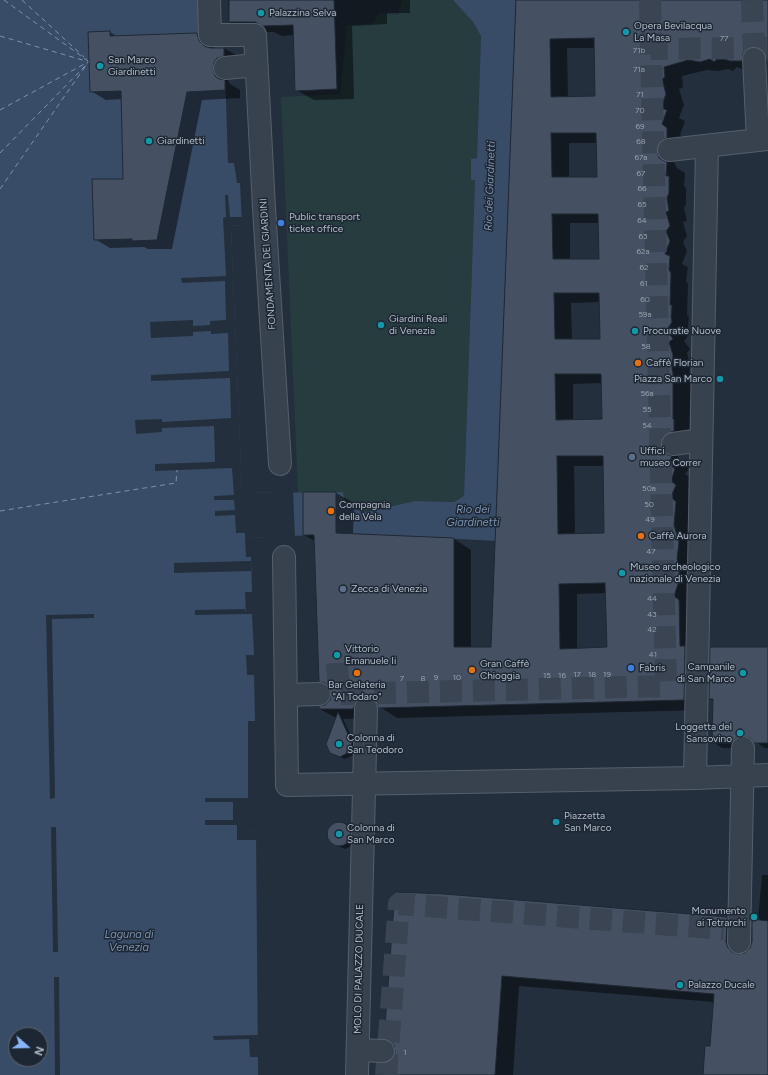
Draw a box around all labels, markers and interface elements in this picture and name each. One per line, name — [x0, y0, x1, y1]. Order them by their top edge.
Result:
place label: Palazzina Selva — [269, 7, 336, 19]
marker: Palazzina Selva — [256, 8, 266, 18]
place label: Opera Bevilacqua La Masa — [634, 20, 712, 44]
marker: Opera Bevilacqua La Masa — [621, 27, 631, 37]
house number: 77 — [720, 34, 728, 44]
house number: 71b — [633, 46, 645, 56]
place label: San Marco Giardinetti — [108, 54, 155, 78]
marker: San Marco Giardinetti — [95, 61, 105, 71]
house number: 71a — [633, 65, 645, 75]
house number: 71 — [636, 90, 644, 100]
house number: 70 — [635, 106, 645, 116]
house number: 69 — [635, 122, 645, 132]
place label: Giardinetti — [157, 135, 204, 147]
marker: Giardinetti — [144, 136, 154, 146]
house number: 68 — [636, 137, 646, 147]
water label: Rio dei Giardinetti — [482, 141, 498, 231]
house number: 67a — [635, 153, 647, 163]
house number: 67 — [637, 169, 645, 179]
house number: 66 — [637, 184, 647, 194]
street label: FONDAMENTA DEI GIARDINI — [257, 198, 279, 330]
house number: 65 — [637, 200, 647, 210]
place label: Public transport ticket office — [289, 211, 360, 234]
house number: 64 — [637, 216, 647, 226]
marker: Public transport ticket office — [276, 218, 286, 228]
house number: 63 — [639, 232, 647, 242]
house number: 62a — [636, 247, 650, 257]
house number: 62 — [640, 263, 648, 273]
house number: 61 — [640, 279, 648, 289]
house number: 60 — [640, 295, 650, 305]
house number: 59a — [638, 310, 652, 320]
place label: Giardini Reali di Venezia — [389, 313, 447, 336]
marker: Giardini Reali di Venezia — [376, 320, 386, 330]
place label: Procuratie Nuove — [643, 325, 721, 337]
marker: Procuratie Nuove — [630, 326, 640, 336]
house number: 58 — [641, 342, 651, 352]
place label: Caffè Florian — [646, 357, 703, 369]
marker: Caffè Florian — [633, 358, 643, 368]
place label: Piazza San Marco — [634, 373, 712, 385]
marker: Piazza San Marco — [715, 374, 725, 384]
house number: 56a — [640, 389, 654, 399]
house number: 55 — [642, 405, 652, 415]
house number: 54 — [642, 421, 652, 431]
place label: Uffici museo Correr — [640, 445, 701, 468]
marker: Uffici museo Correr — [627, 452, 637, 462]
house number: 50a — [642, 484, 656, 494]
place label: Compagnia della Vela — [339, 499, 390, 522]
house number: 50 — [644, 500, 654, 510]
water label: Rio dei Giardinetti — [446, 503, 500, 529]
marker: Compagnia della Vela — [326, 506, 336, 516]
house number: 49 — [645, 515, 655, 525]
place label: Caffè Aurora — [649, 530, 707, 542]
marker: Caffè Aurora — [636, 531, 646, 541]
house number: 47 — [646, 547, 656, 557]
place label: Museo archeologico nazionale di Venezia — [630, 561, 721, 584]
marker: Museo archeologico nazionale di Venezia — [617, 568, 627, 578]
place label: Zecca di Venezia — [351, 583, 427, 595]
marker: Zecca di Venezia — [338, 584, 348, 594]
house number: 44 — [647, 594, 657, 604]
house number: 43 — [647, 610, 657, 620]
house number: 42 — [647, 625, 657, 635]
place label: Vittorio Emanuele Ii — [345, 643, 396, 666]
marker: Vittorio Emanuele Ii — [332, 650, 342, 660]
house number: 41 — [649, 650, 657, 660]
place label: Gran Caffè Chioggia — [480, 658, 529, 682]
place label: Campanile di San Marco — [677, 661, 735, 684]
place label: Fabris — [639, 662, 666, 674]
marker: Fabris — [626, 663, 636, 673]
marker: Gran Caffè Chioggia — [467, 665, 477, 675]
marker: Bar Gelateria "Al Todaro" — [352, 668, 362, 678]
marker: Campanile di San Marco — [738, 668, 748, 678]
house number: 17 — [573, 670, 581, 680]
house number: 18 — [588, 670, 596, 680]
house number: 19 — [603, 670, 611, 680]
house number: 15 — [543, 671, 551, 681]
house number: 16 — [558, 671, 566, 681]
house number: 9 — [434, 673, 438, 683]
house number: 10 — [453, 673, 461, 683]
house number: 7 — [400, 674, 404, 684]
house number: 8 — [421, 674, 425, 684]
place label: Bar Gelateria "Al Todaro" — [328, 679, 386, 702]
place label: Loggetta del Sansovino — [675, 721, 732, 744]
marker: Loggetta del Sansovino — [735, 728, 745, 738]
place label: Colonna di San Teodoro — [347, 732, 403, 756]
marker: Colonna di San Teodoro — [334, 739, 344, 749]
place label: Piazzetta San Marco — [564, 810, 611, 834]
marker: Piazzetta San Marco — [551, 817, 561, 827]
place label: Colonna di San Marco — [347, 822, 395, 846]
marker: Colonna di San Marco — [334, 829, 344, 839]
street label: MOLO DI PALAZZO DUCALE — [352, 904, 366, 1034]
place label: Monumento ai Tetrarchi — [691, 905, 746, 928]
marker: Monumento ai Tetrarchi — [749, 912, 759, 922]
water label: Laguna di Venezia — [104, 928, 154, 954]
place label: Palazzo Ducale — [688, 979, 755, 991]
marker: Palazzo Ducale — [675, 980, 685, 990]
north arrow — [8, 1027, 48, 1067]
text: N — [31, 1045, 46, 1057]
house number: 1 — [403, 1048, 407, 1058]

